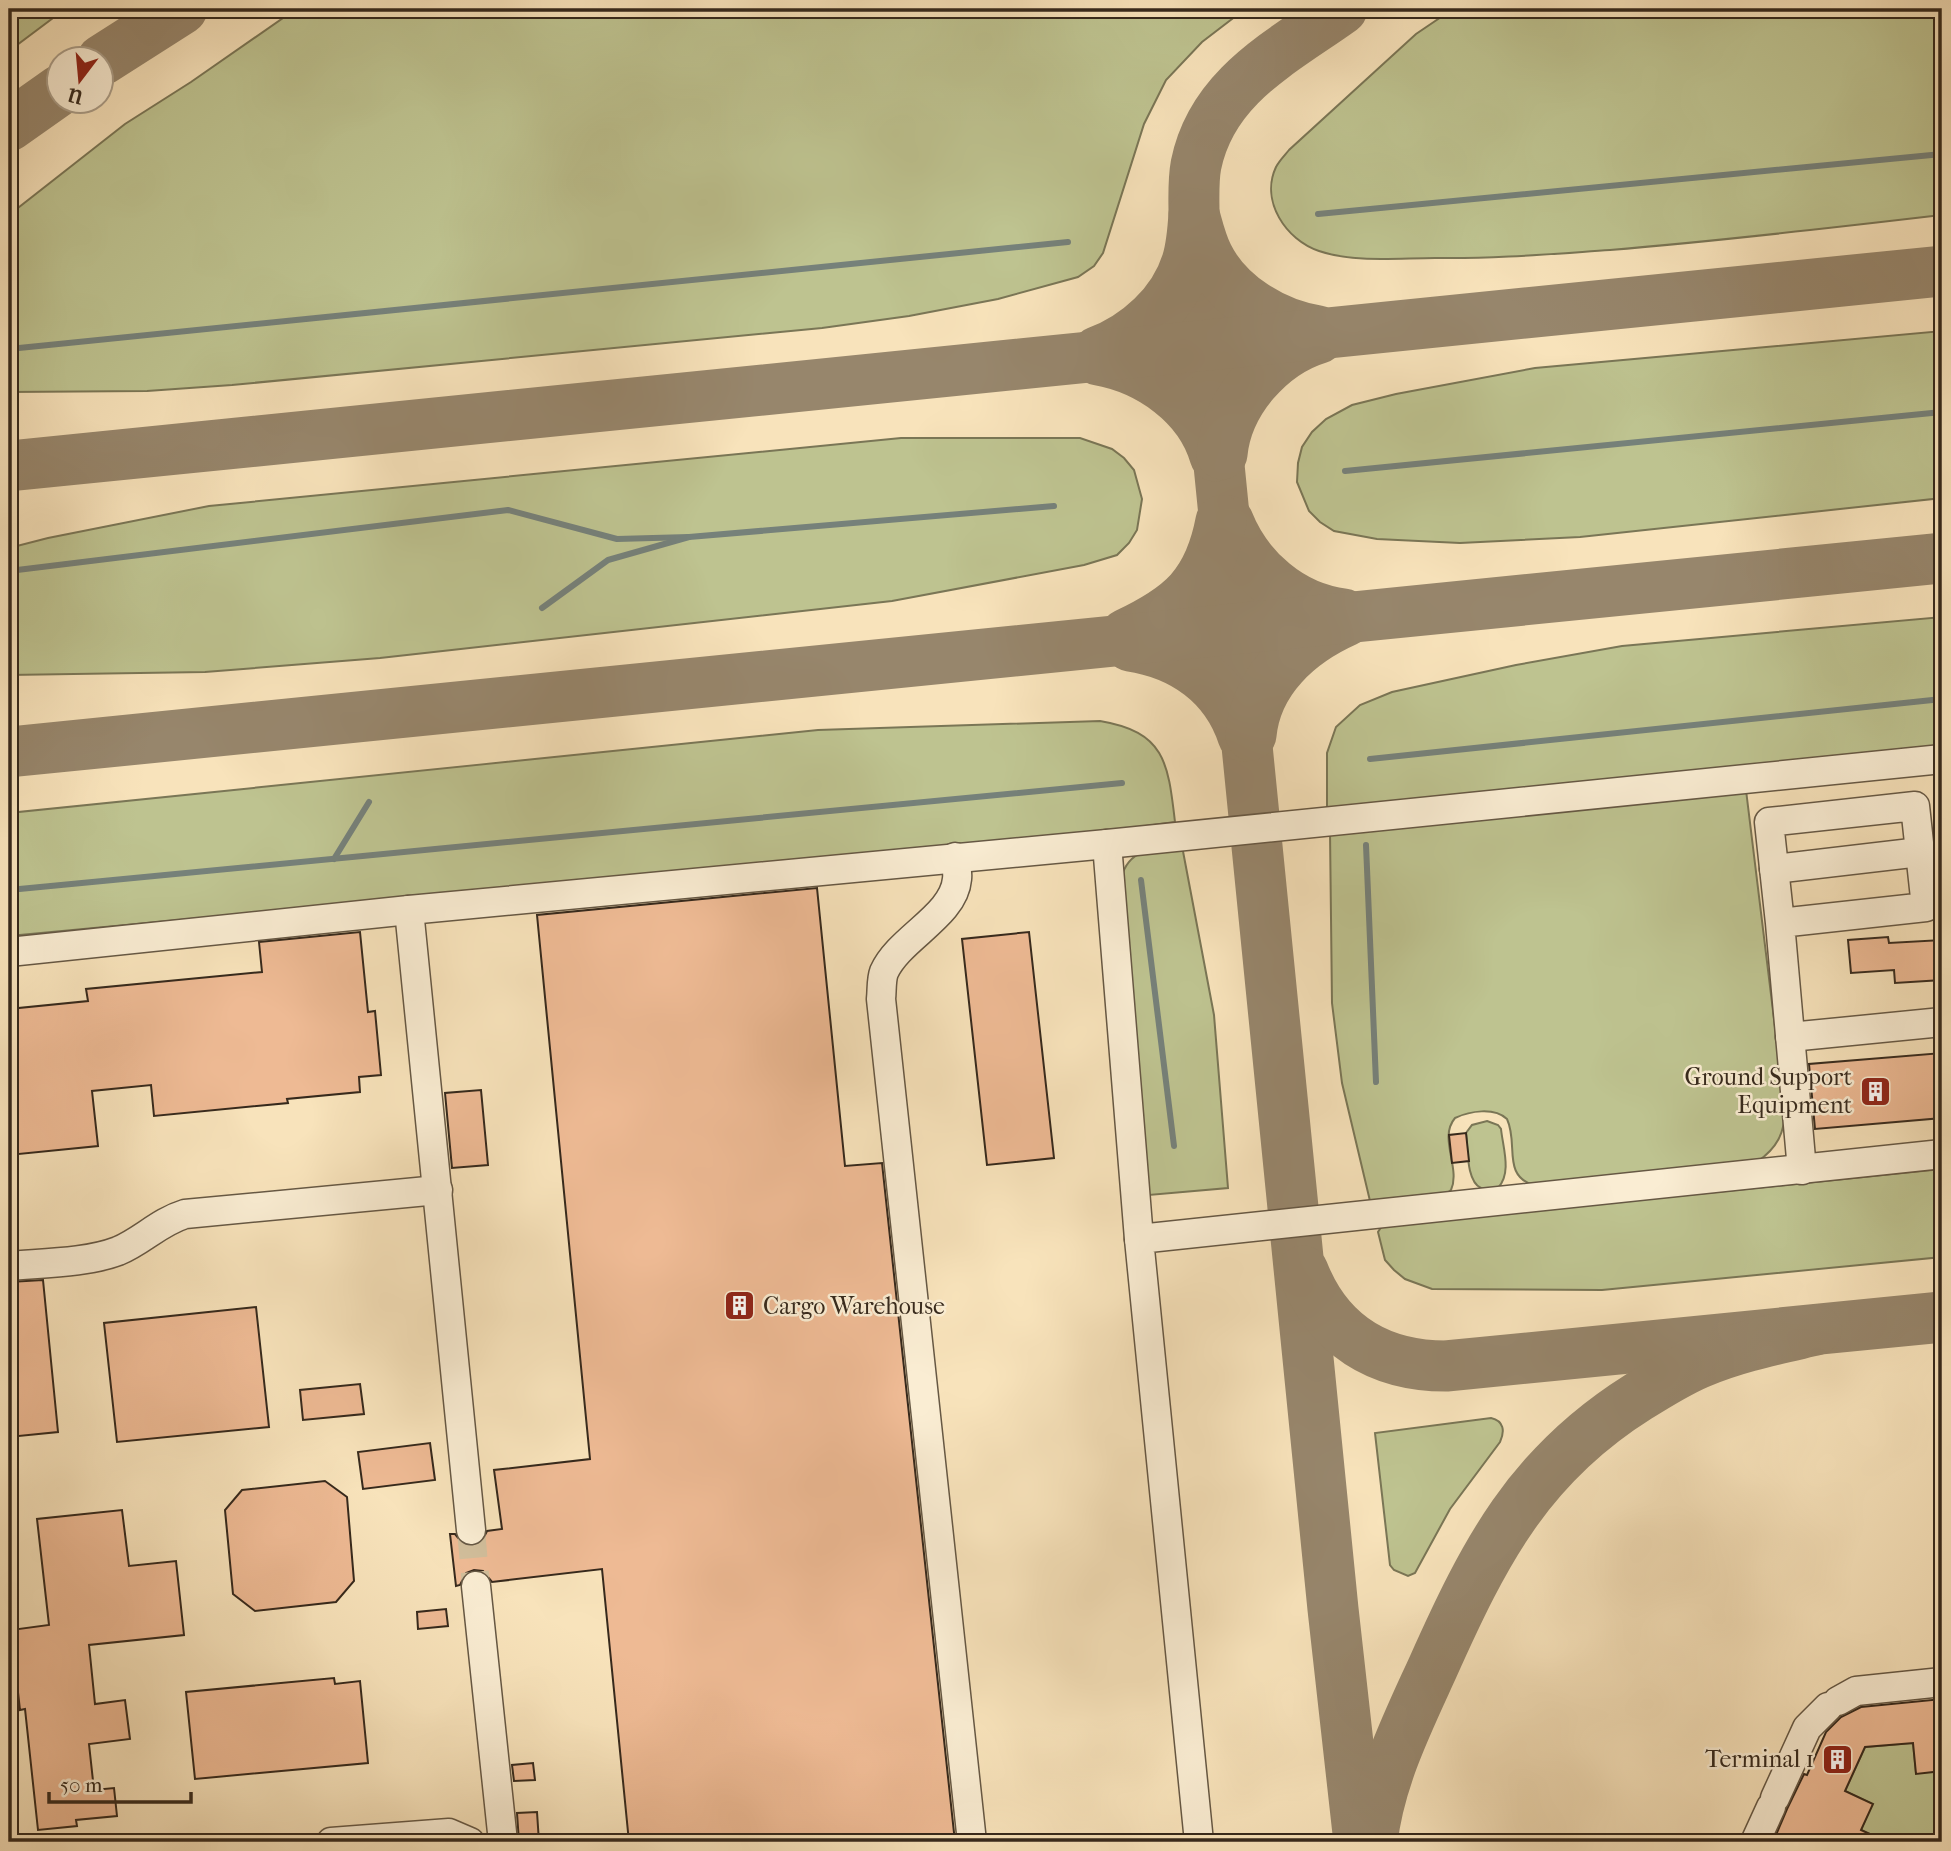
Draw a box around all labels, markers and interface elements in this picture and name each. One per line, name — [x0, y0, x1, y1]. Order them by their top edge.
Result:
north arrow — [46, 46, 116, 116]
text: U — [65, 83, 87, 108]
place label: Ground Support Equipment — [1685, 1063, 1852, 1119]
building icon: Ground Support Equipment — [1858, 1074, 1892, 1108]
building icon: Cargo Warehouse — [723, 1289, 757, 1323]
place label: Cargo Warehouse — [763, 1292, 945, 1320]
building icon: Terminal 1 — [1820, 1742, 1854, 1776]
place label: Terminal 1 — [1705, 1745, 1814, 1773]
scale bar — [49, 1760, 191, 1804]
text: 50 m — [60, 1773, 103, 1797]

